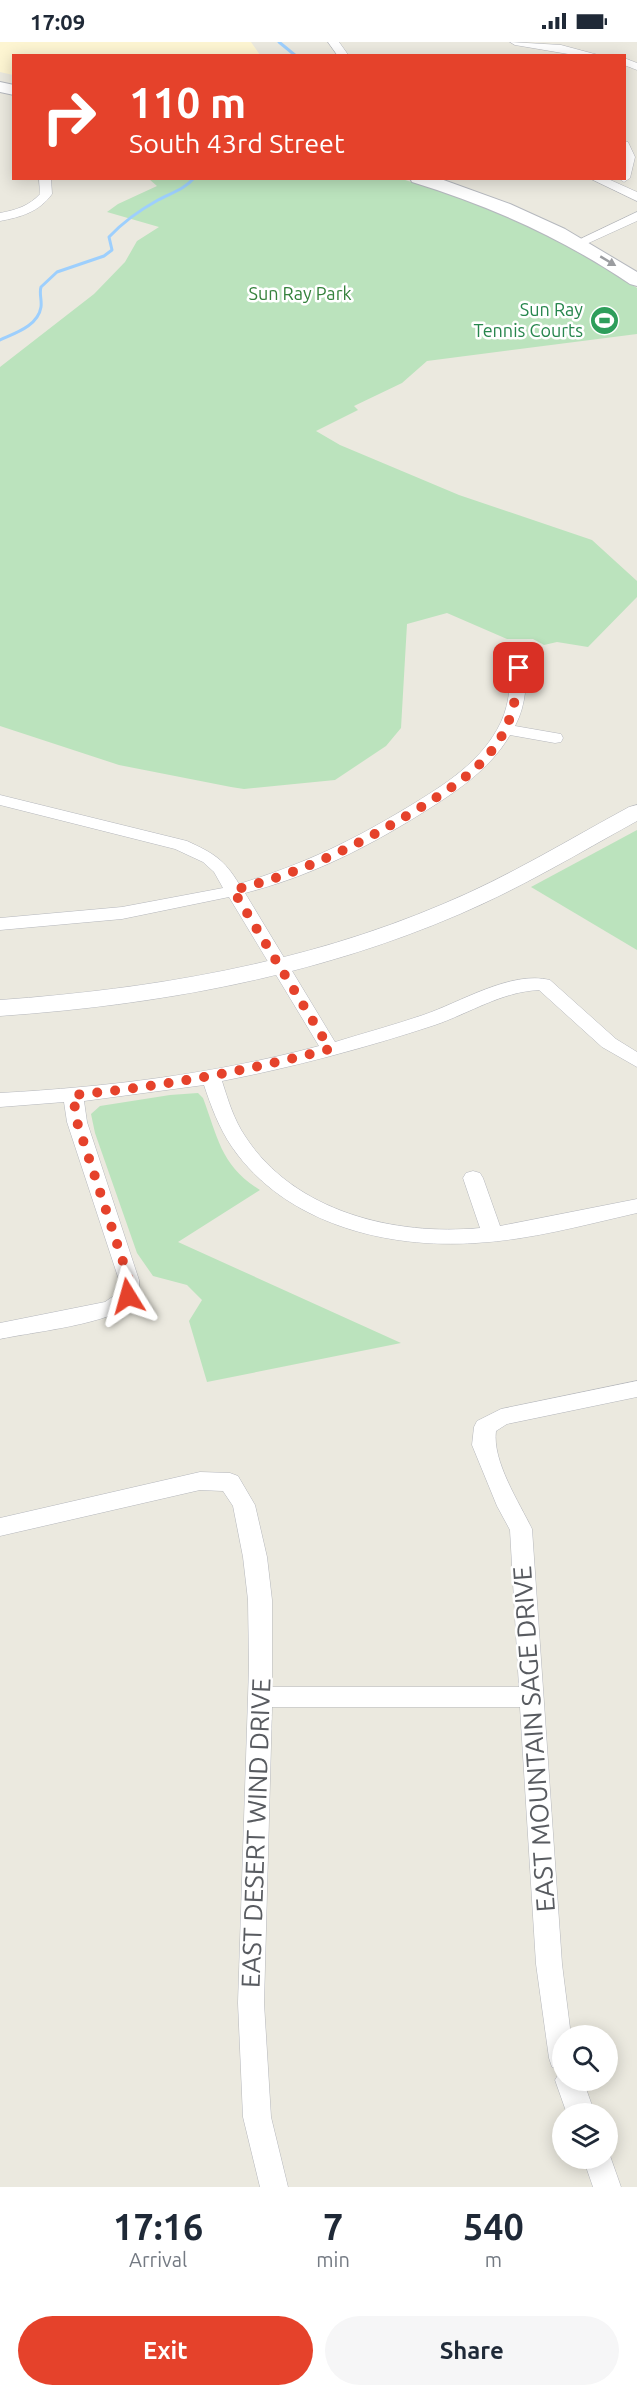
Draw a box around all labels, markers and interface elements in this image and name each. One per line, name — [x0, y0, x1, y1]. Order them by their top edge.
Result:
text: 17:09 — [30, 9, 85, 34]
icon: right — [30, 78, 108, 156]
text: 110 m — [129, 79, 246, 126]
text: South 43rd Street — [129, 128, 345, 158]
one-way arrow — [600, 255, 616, 266]
park label: Sun Ray Park — [248, 283, 352, 303]
place label: Sun Ray Tennis Courts — [474, 299, 583, 340]
sports icon: Sun Ray Tennis Courts — [588, 304, 620, 336]
pin — [493, 642, 544, 693]
icon: arrive — [502, 651, 535, 684]
position arrow — [96, 1264, 160, 1328]
street label: EAST MOUNTAIN SAGE DRIVE — [507, 1565, 560, 1913]
street label: EAST DESERT WIND DRIVE — [236, 1678, 275, 1988]
map controls — [552, 2025, 618, 2169]
button: search — [552, 2025, 618, 2091]
button: layers — [552, 2103, 618, 2169]
text: 17:16 — [113, 2206, 203, 2247]
text: 7 — [323, 2206, 343, 2247]
text: 540 — [463, 2206, 524, 2247]
text: Arrival — [129, 2248, 187, 2271]
text: min — [316, 2248, 350, 2271]
text: m — [485, 2248, 502, 2271]
button: Exit — [18, 2316, 313, 2385]
button: Share — [325, 2316, 619, 2385]

